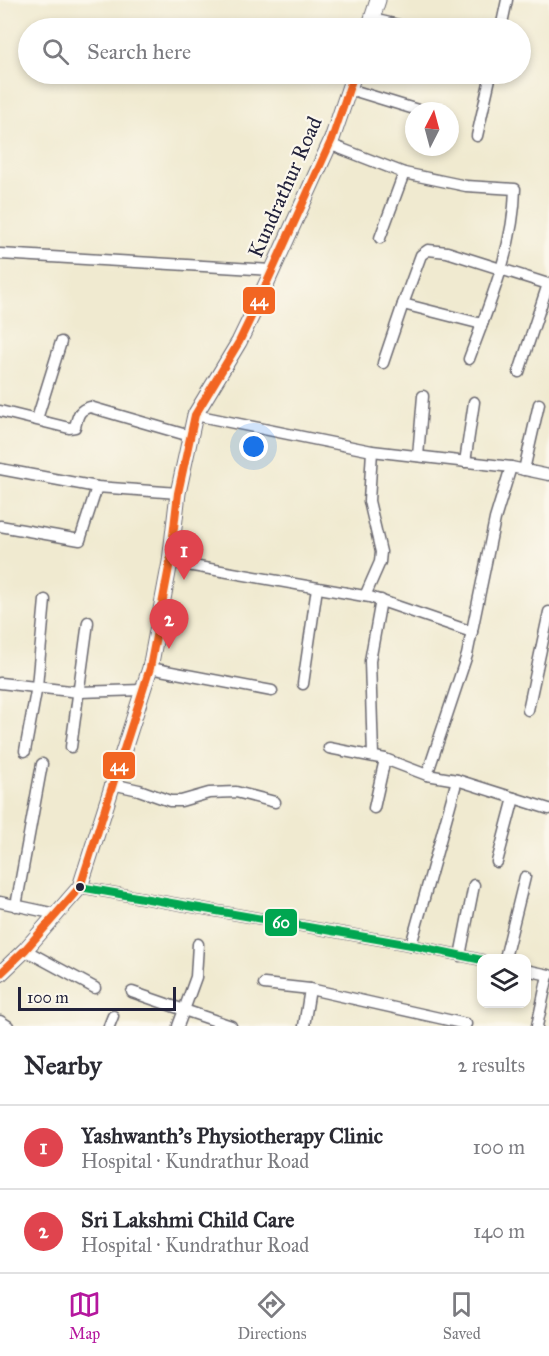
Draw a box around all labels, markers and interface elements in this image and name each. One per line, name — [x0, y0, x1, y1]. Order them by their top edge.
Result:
search box — [18, 18, 531, 84]
icon: search — [39, 35, 72, 68]
text: Search here — [87, 38, 191, 65]
north arrow — [405, 102, 459, 156]
street label: Kundrathur Road — [242, 112, 328, 262]
line badge: 44 — [242, 286, 276, 315]
text: 44 — [250, 291, 269, 311]
your location — [239, 432, 268, 461]
pin: 1 — [164, 530, 204, 580]
pin: 2 — [150, 600, 188, 649]
line badge: 44 — [102, 751, 136, 780]
text: 44 — [110, 756, 129, 776]
unlabelled marker — [74, 881, 86, 893]
line badge: 60 — [264, 908, 298, 937]
text: 60 — [272, 913, 290, 932]
map controls — [477, 954, 531, 1008]
button: layers — [477, 954, 531, 1008]
scale bar — [18, 984, 176, 1012]
text: 100 m — [27, 988, 69, 1007]
text: Nearby — [24, 1049, 102, 1081]
text: 2 results — [457, 1053, 525, 1077]
text: Yashwanth's Physiotherapy Clinic — [81, 1122, 383, 1149]
text: 1 — [40, 1135, 47, 1159]
text: 100 m — [473, 1135, 525, 1159]
text: Hospital · Kundrathur Road — [81, 1149, 309, 1173]
text: Sri Lakshmi Child Care — [81, 1206, 294, 1233]
text: 2 — [39, 1219, 48, 1243]
text: 140 m — [473, 1219, 525, 1243]
text: Hospital · Kundrathur Road — [81, 1233, 309, 1257]
tab: Map — [68, 1288, 101, 1343]
tab: Directions — [237, 1288, 306, 1343]
tab: Saved — [443, 1288, 481, 1343]

